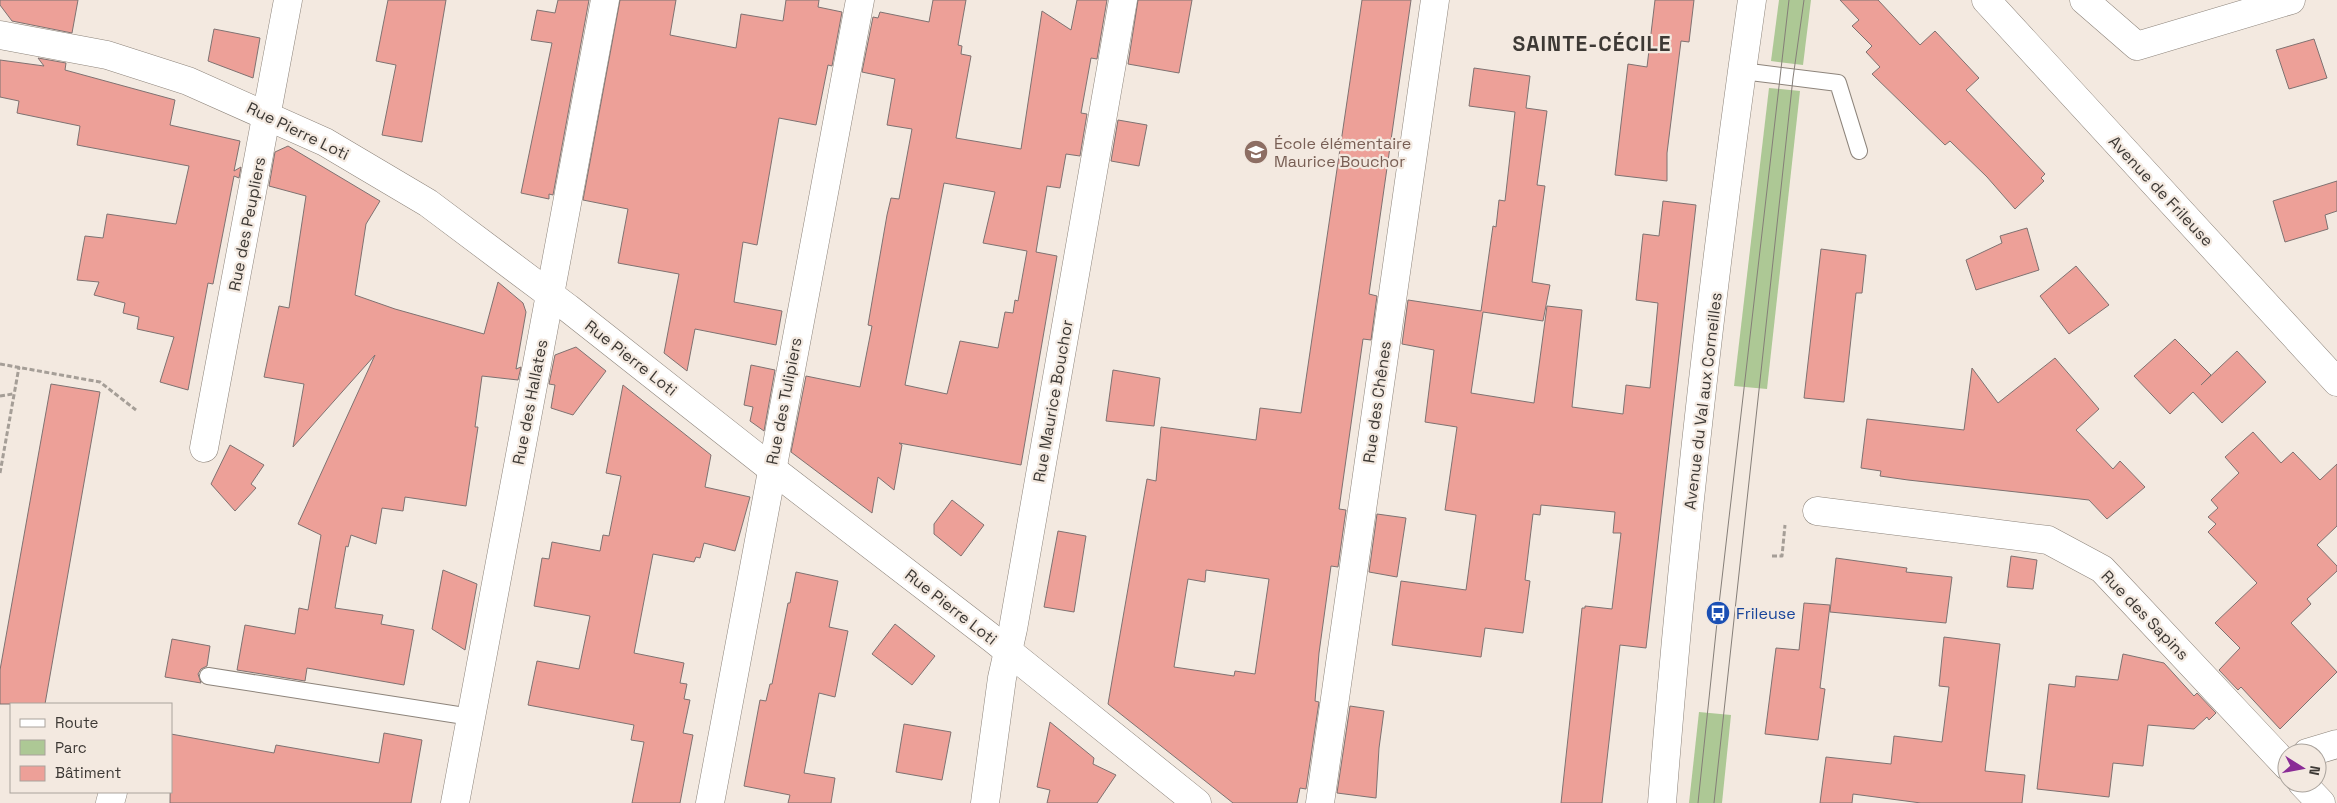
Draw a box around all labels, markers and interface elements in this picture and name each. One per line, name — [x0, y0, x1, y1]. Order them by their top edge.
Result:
district label: SAINTE-CÉCILE — [1513, 30, 1671, 57]
street label: Rue Pierre Loti — [243, 97, 353, 165]
street label: Avenue de Frileuse — [2104, 131, 2218, 251]
place label: École élémentaire Maurice Bouchor — [1274, 133, 1411, 172]
school or university icon: École élémentaire Maurice Bouchor — [1243, 139, 1269, 165]
street label: Rue des Peupliers — [224, 155, 270, 293]
street label: Avenue du Val aux Corneilles — [1679, 291, 1727, 511]
street label: Rue Pierre Loti — [581, 315, 681, 401]
street label: Rue Maurice Bouchor — [1028, 318, 1078, 484]
street label: Rue des Tulipiers — [761, 336, 807, 466]
street label: Rue des Hallates — [508, 338, 552, 466]
street label: Rue des Chênes — [1358, 340, 1396, 464]
street label: Rue Pierre Loti — [901, 564, 1001, 650]
street label: Rue des Sapins — [2097, 566, 2193, 664]
bus stop icon: Frileuse — [1705, 600, 1731, 626]
place label: Frileuse — [1736, 603, 1796, 624]
legend — [10, 703, 172, 793]
text: Route — [55, 713, 99, 732]
text: Parc — [55, 738, 87, 757]
north arrow — [2277, 743, 2327, 793]
text: Bâtiment — [55, 763, 121, 782]
text: N — [2305, 764, 2324, 777]

